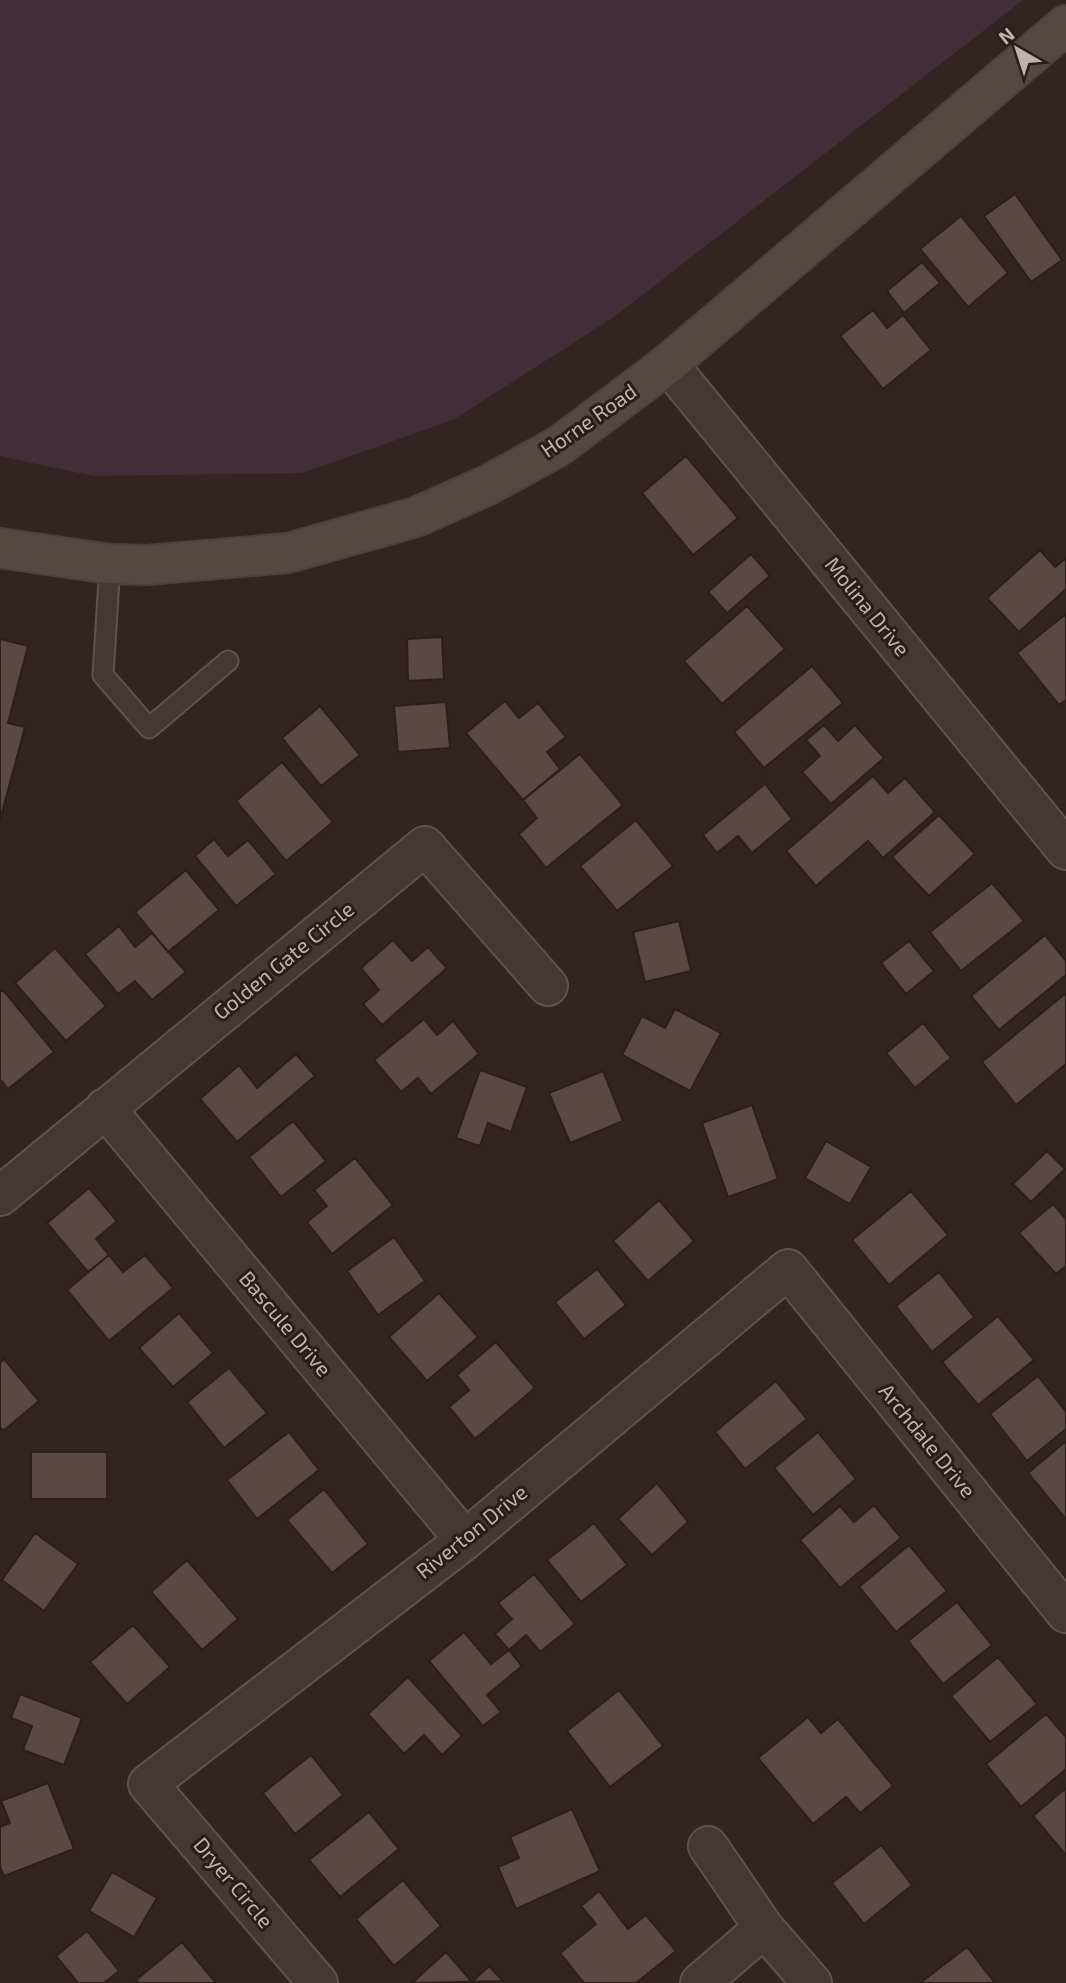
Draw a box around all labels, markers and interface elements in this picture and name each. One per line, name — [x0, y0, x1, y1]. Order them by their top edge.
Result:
north arrow — [982, 14, 1052, 84]
text: N — [993, 22, 1019, 49]
street label: Horne Road — [536, 378, 641, 462]
street label: Molina Drive — [821, 552, 916, 661]
street label: Golden Gate Circle — [208, 896, 358, 1024]
street label: Bascule Drive — [235, 1265, 337, 1381]
street label: Archdale Drive — [875, 1378, 982, 1502]
street label: Riverton Drive — [411, 1478, 532, 1583]
street label: Dryer Circle — [189, 1832, 279, 1932]

